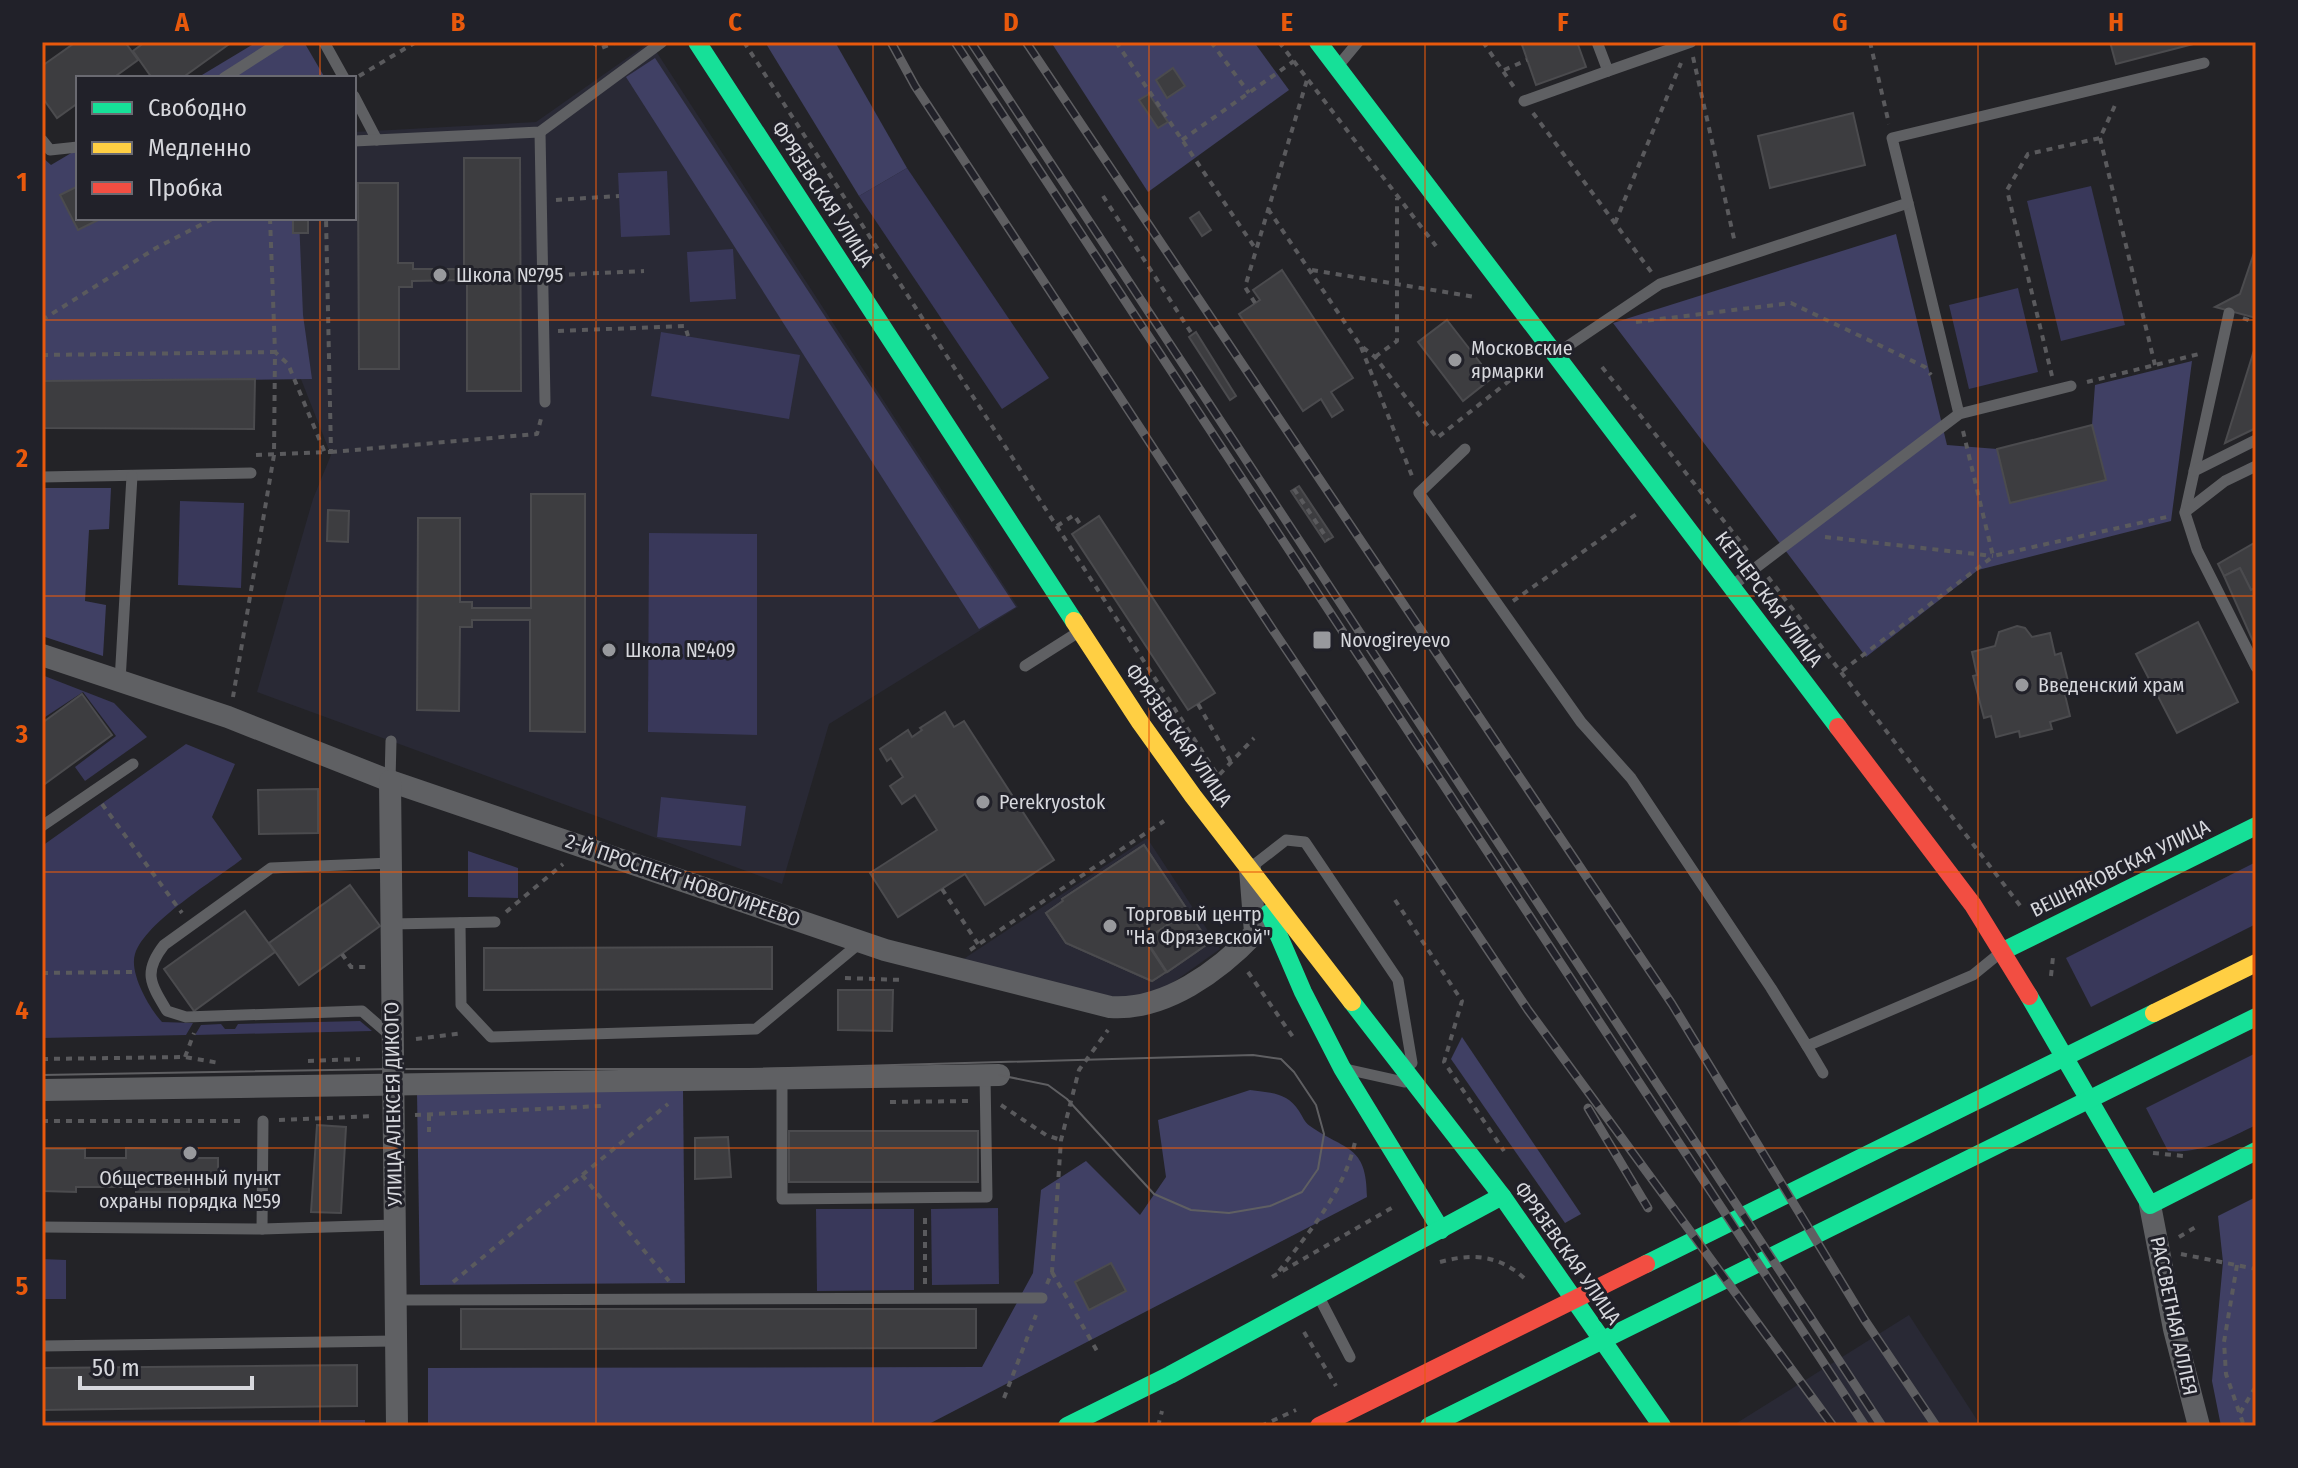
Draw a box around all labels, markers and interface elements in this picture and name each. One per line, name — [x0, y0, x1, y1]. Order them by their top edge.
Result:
text: A — [174, 7, 190, 38]
text: B — [451, 7, 466, 38]
text: C — [728, 7, 742, 38]
text: D — [1003, 7, 1019, 38]
text: E — [1281, 7, 1293, 38]
text: F — [1557, 7, 1569, 38]
text: G — [1832, 7, 1848, 38]
text: H — [2108, 7, 2124, 38]
legend — [76, 76, 356, 220]
text: Свободно — [148, 94, 247, 122]
street label: ФРЯЗЕВСКАЯ УЛИЦА — [767, 117, 879, 272]
text: Медленно — [148, 134, 251, 162]
text: 1 — [17, 167, 28, 198]
text: Пробка — [148, 174, 223, 202]
place label: Школа №795 — [456, 263, 563, 287]
marker: Школа №795 — [431, 266, 449, 284]
place label: Московские ярмарки — [1471, 336, 1573, 383]
marker: Московские ярмарки — [1446, 351, 1464, 369]
text: 2 — [15, 443, 28, 474]
street label: КЕТЧЕРСКАЯ УЛИЦА — [1710, 527, 1828, 672]
place label: Novogireyevo — [1340, 628, 1451, 652]
marker: Novogireyevo — [1311, 629, 1333, 651]
place label: Школа №409 — [625, 638, 736, 662]
marker: Школа №409 — [600, 641, 618, 659]
street label: ФРЯЗЕВСКАЯ УЛИЦА — [1121, 659, 1238, 811]
place label: Введенский храм — [2038, 673, 2184, 697]
marker: Введенский храм — [2013, 676, 2031, 694]
text: 3 — [15, 719, 28, 750]
place label: Perekryostok — [999, 790, 1106, 814]
marker: Perekryostok — [974, 793, 992, 811]
street label: ВЕШНЯКОВСКАЯ УЛИЦА — [2026, 814, 2214, 922]
street label: 2-Й ПРОСПЕКТ НОВОГИРЕЕВО — [563, 829, 803, 931]
place label: Торговый центр "На Фрязевской" — [1126, 902, 1271, 949]
marker: Торговый центр "На Фрязевской" — [1101, 917, 1119, 935]
text: 4 — [15, 995, 29, 1026]
street label: УЛИЦА АЛЕКСЕЯ ДИКОГО — [379, 1002, 407, 1207]
marker: Общественный пункт охраны порядка №59 — [181, 1144, 199, 1162]
place label: Общественный пункт охраны порядка №59 — [99, 1166, 282, 1213]
street label: ФРЯЗЕВСКАЯ УЛИЦА — [1510, 1177, 1627, 1329]
street label: РАССВЕТНАЯ АЛЛЕЯ — [2145, 1234, 2203, 1398]
text: 5 — [16, 1271, 29, 1302]
scale bar — [80, 1340, 252, 1390]
text: 50 m — [92, 1354, 140, 1382]

